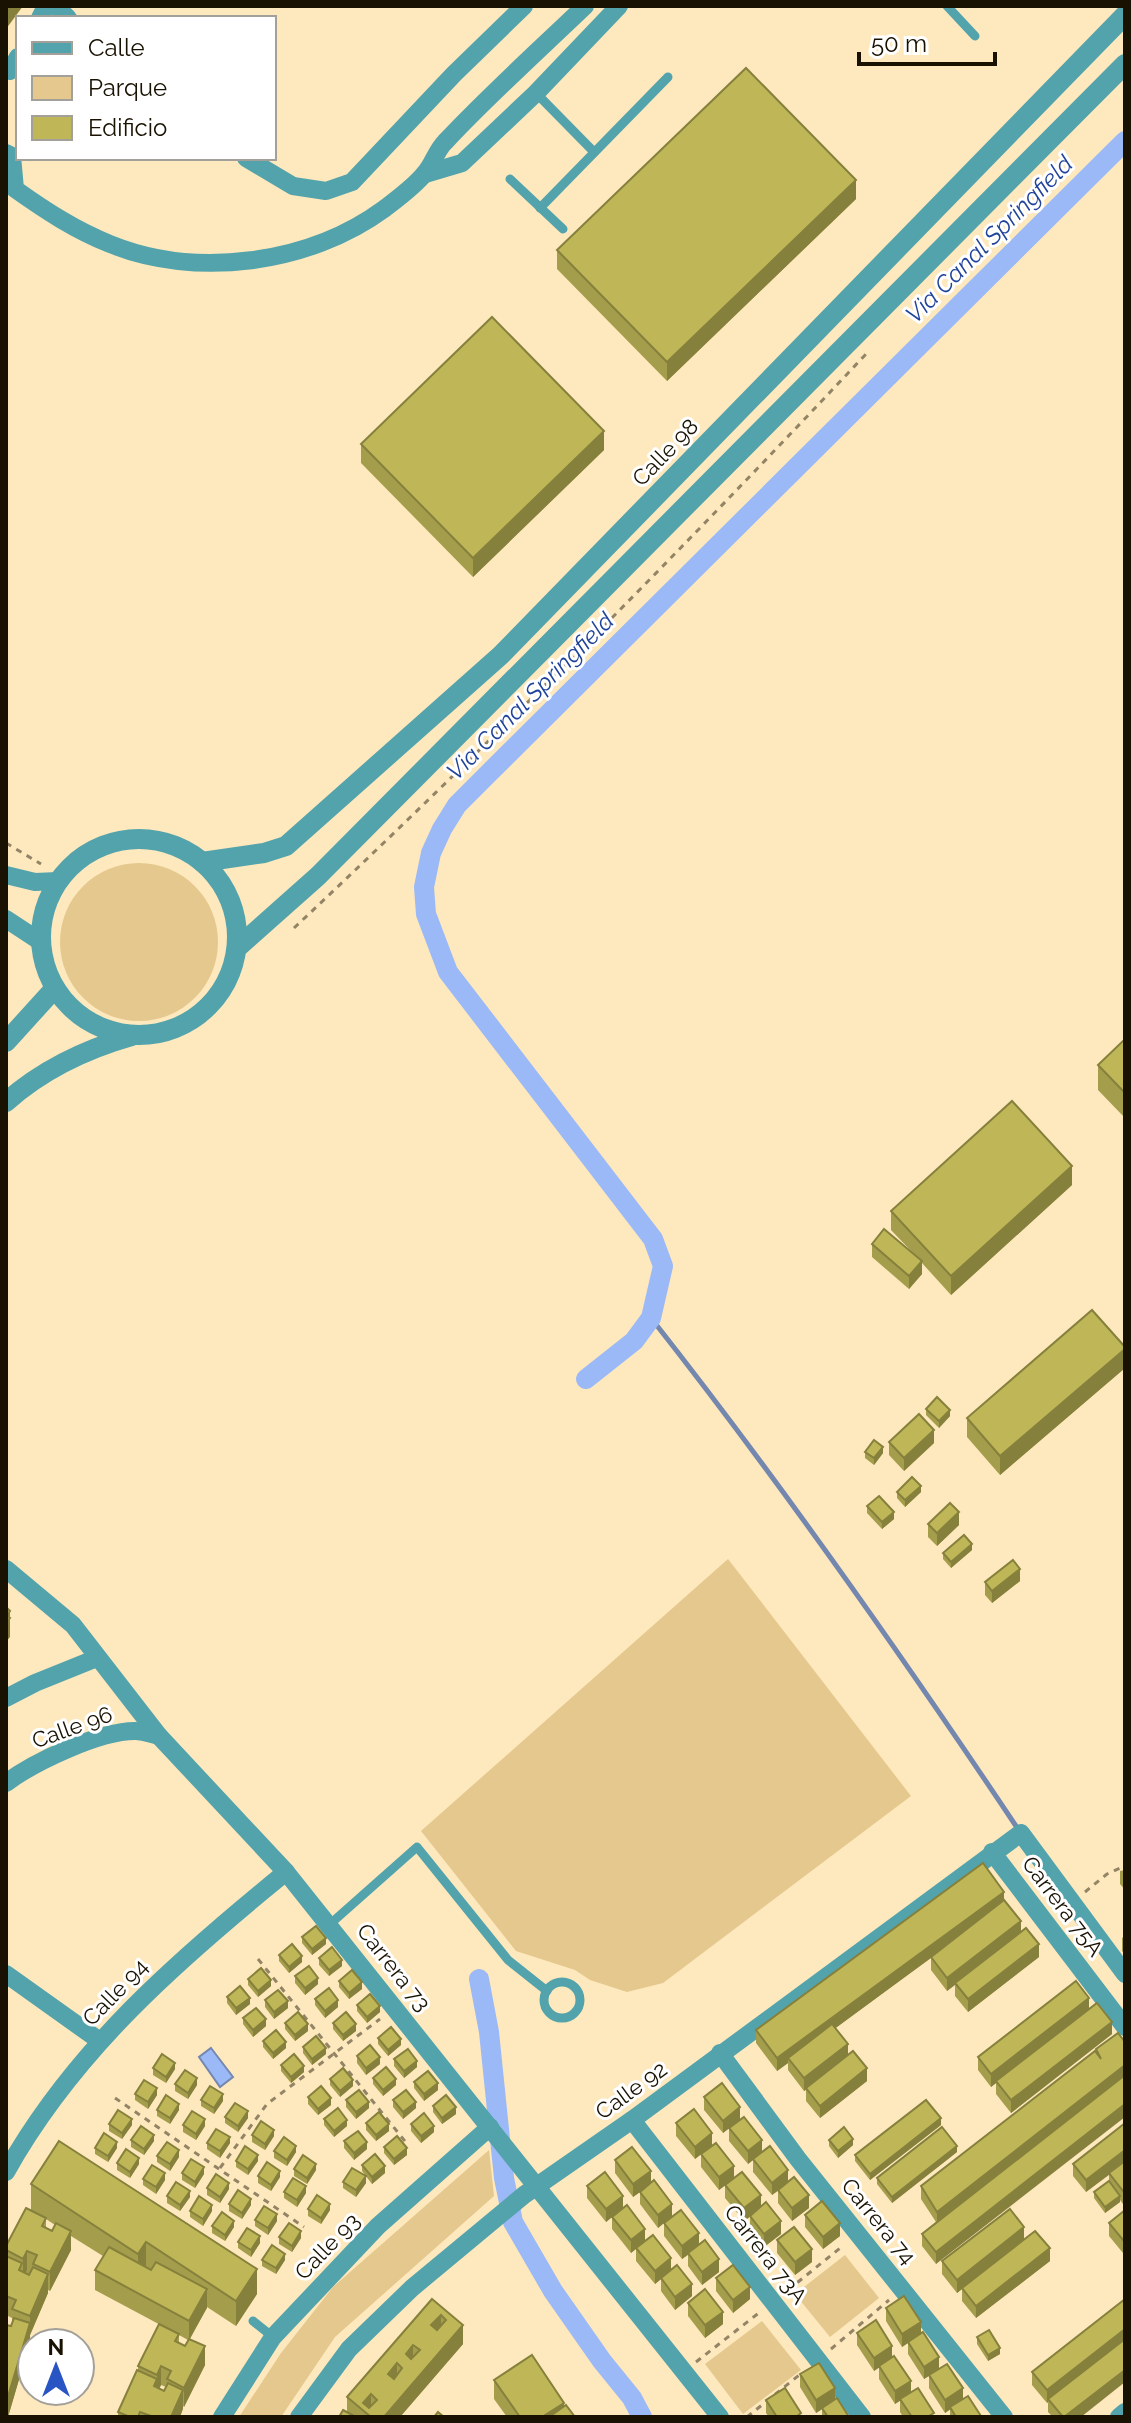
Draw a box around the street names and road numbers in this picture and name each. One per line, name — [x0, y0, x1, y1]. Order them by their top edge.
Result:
street label: Calle 98 — [627, 413, 703, 491]
street label: Calle 96 — [28, 1700, 116, 1754]
street label: Carrera 75A — [1017, 1851, 1109, 1961]
street label: Carrera 73 — [352, 1918, 436, 2016]
street label: Calle 94 — [77, 1953, 153, 2031]
street label: Calle 92 — [590, 2055, 672, 2125]
street label: Carrera 74 — [836, 2173, 922, 2269]
street label: Carrera 73A — [719, 2199, 813, 2309]
street label: Calle 93 — [289, 2207, 365, 2285]

